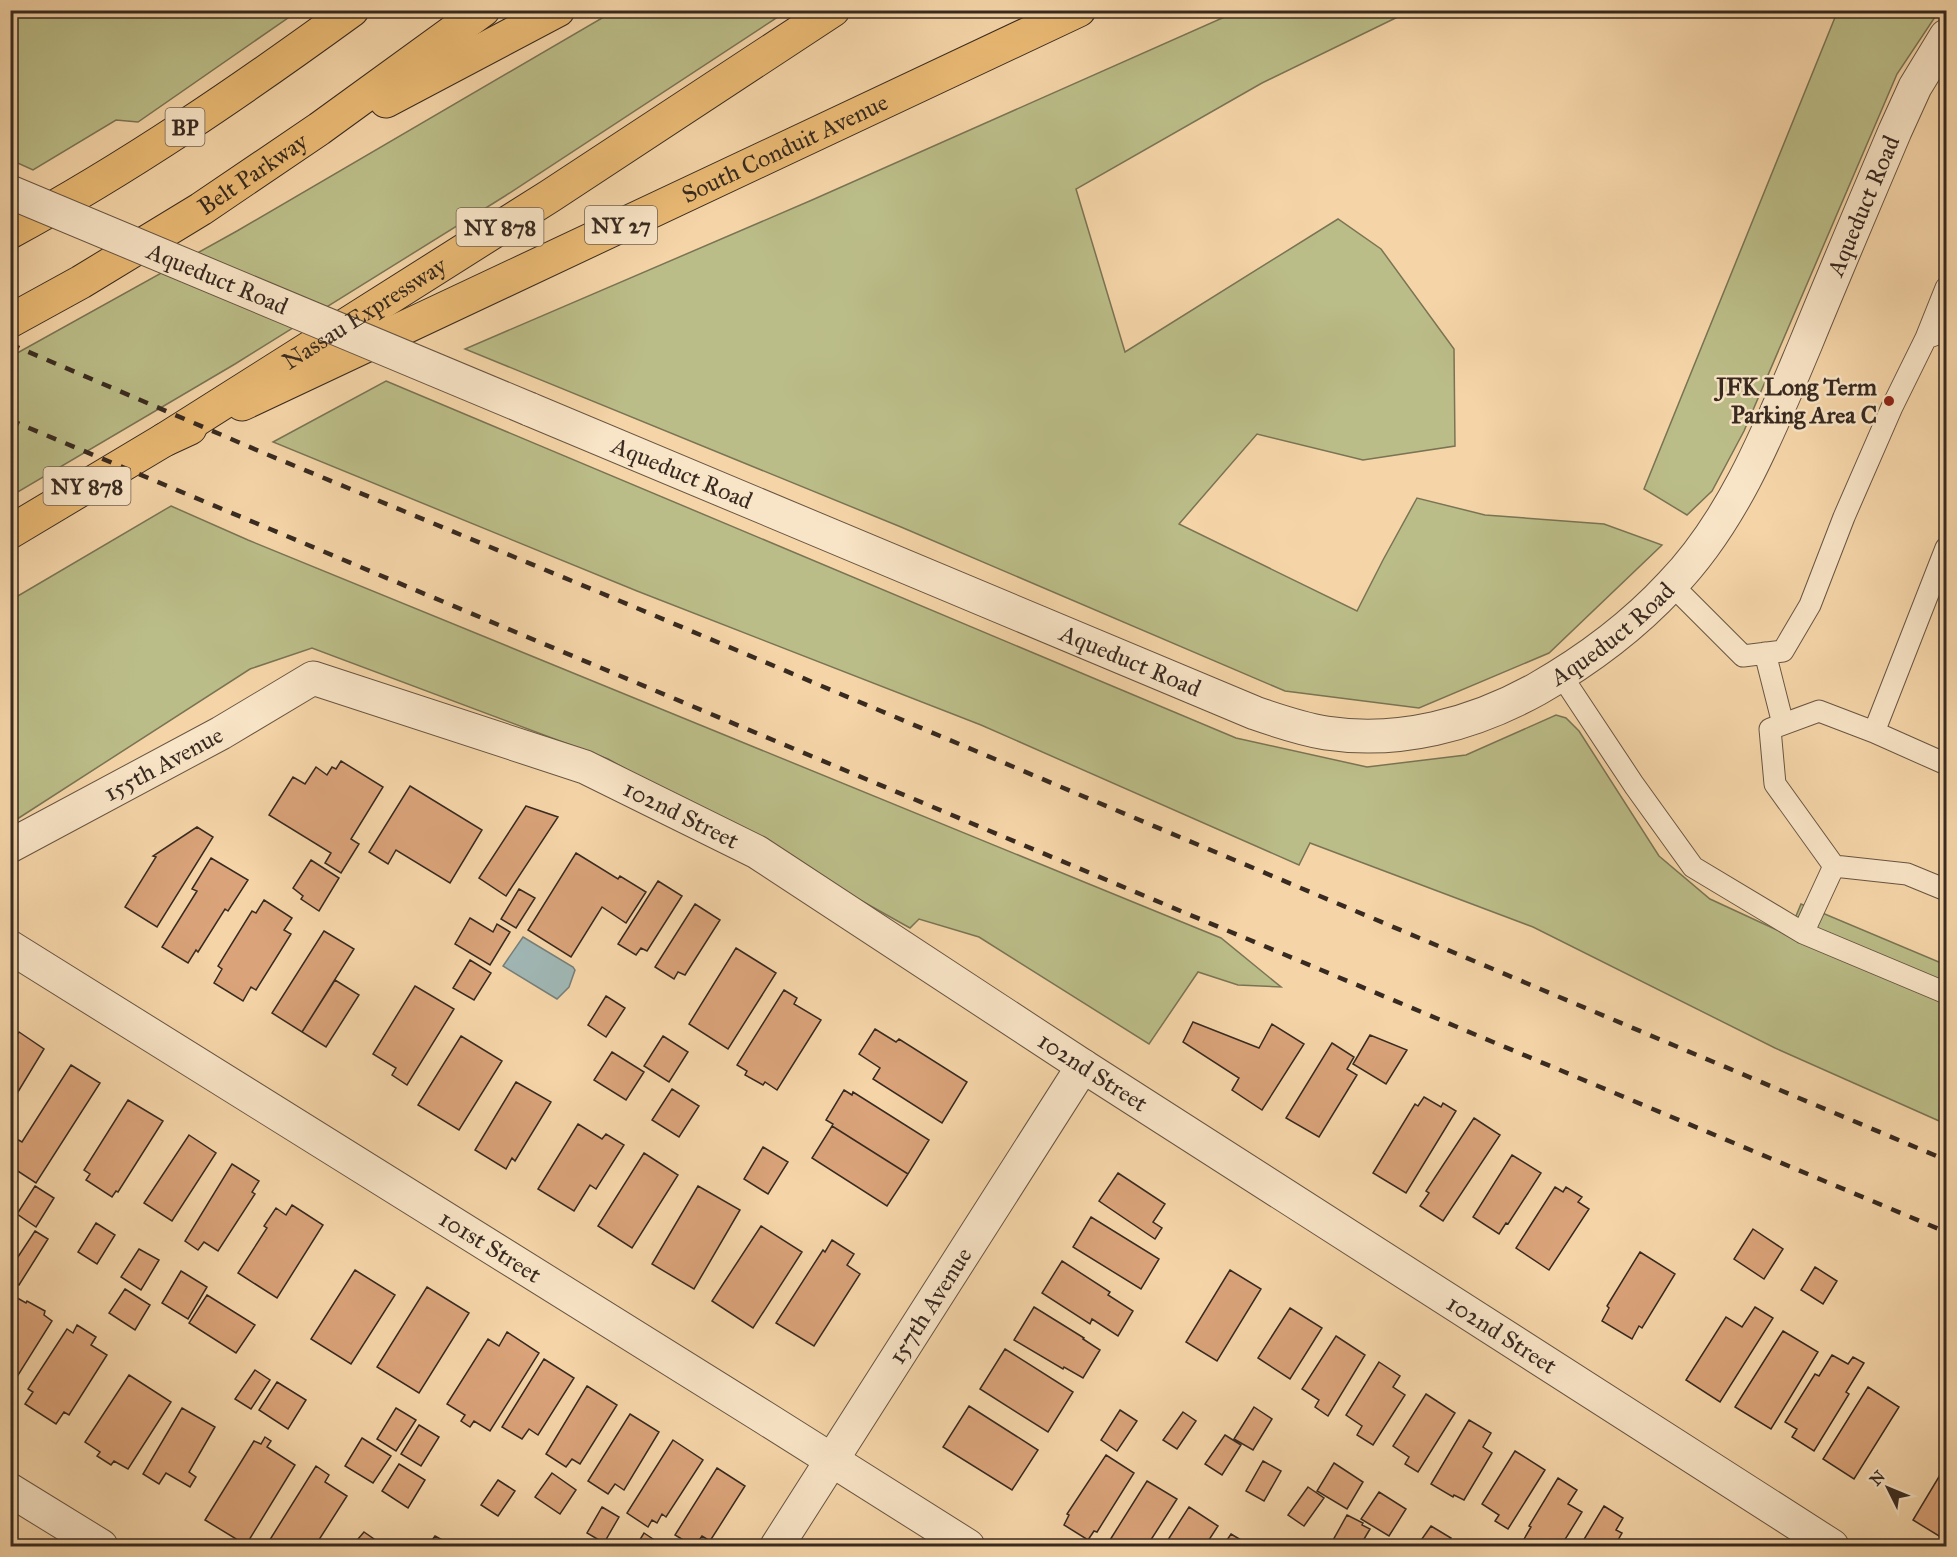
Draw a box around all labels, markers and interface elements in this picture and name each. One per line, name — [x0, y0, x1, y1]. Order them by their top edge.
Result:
street label: South Conduit Avenue — [677, 87, 893, 210]
road number: BP — [166, 108, 204, 146]
street label: Belt Parkway — [192, 126, 314, 222]
street label: Aqueduct Road — [1820, 131, 1906, 282]
road number: NY 27 — [585, 206, 657, 244]
road number: NY 878 — [456, 208, 544, 246]
street label: Aqueduct Road — [142, 236, 293, 322]
street label: Nassau Expressway — [277, 250, 453, 376]
place label: JFK Long Term Parking Area C — [1713, 372, 1878, 430]
marker: JFK Long Term Parking Area C — [1882, 394, 1896, 408]
street label: Aqueduct Road — [606, 430, 757, 516]
road number: NY 878 — [44, 467, 130, 505]
street label: Aqueduct Road — [1544, 576, 1681, 693]
street label: Aqueduct Road — [1054, 618, 1205, 704]
street label: 155th Avenue — [99, 720, 228, 808]
street label: 102nd Street — [618, 773, 744, 856]
street label: 102nd Street — [1032, 1025, 1154, 1119]
street label: 101st Street — [434, 1203, 547, 1290]
street label: 157th Avenue — [882, 1242, 978, 1370]
street label: 102nd Street — [1441, 1288, 1563, 1381]
north arrow — [1858, 1458, 1918, 1518]
text: N — [1866, 1466, 1889, 1490]

